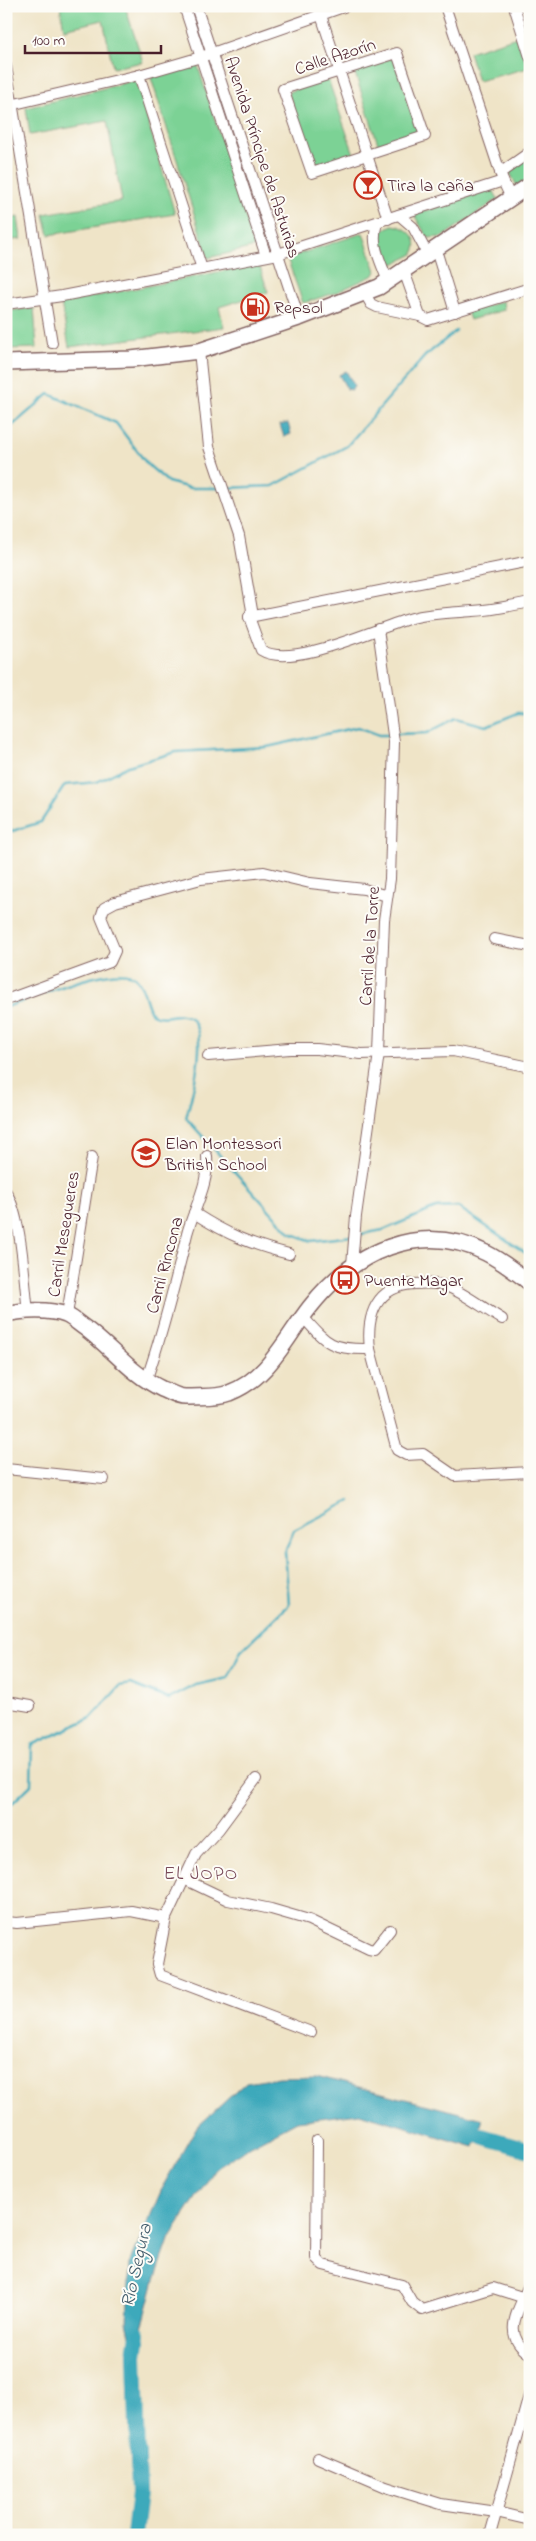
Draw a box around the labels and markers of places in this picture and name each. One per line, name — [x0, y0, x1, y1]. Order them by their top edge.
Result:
bar icon: Tira la caña — [353, 170, 383, 200]
place label: Tira la caña — [387, 174, 474, 200]
fuel station icon: Repsol — [240, 292, 270, 322]
place label: Repsol — [274, 296, 323, 322]
place label: Elan Montessori British School — [164, 1132, 282, 1179]
school or university icon: Elan Montessori British School — [131, 1138, 161, 1168]
bus stop icon: Puente Magar — [330, 1265, 360, 1295]
place label: Puente Magar — [364, 1269, 464, 1296]

